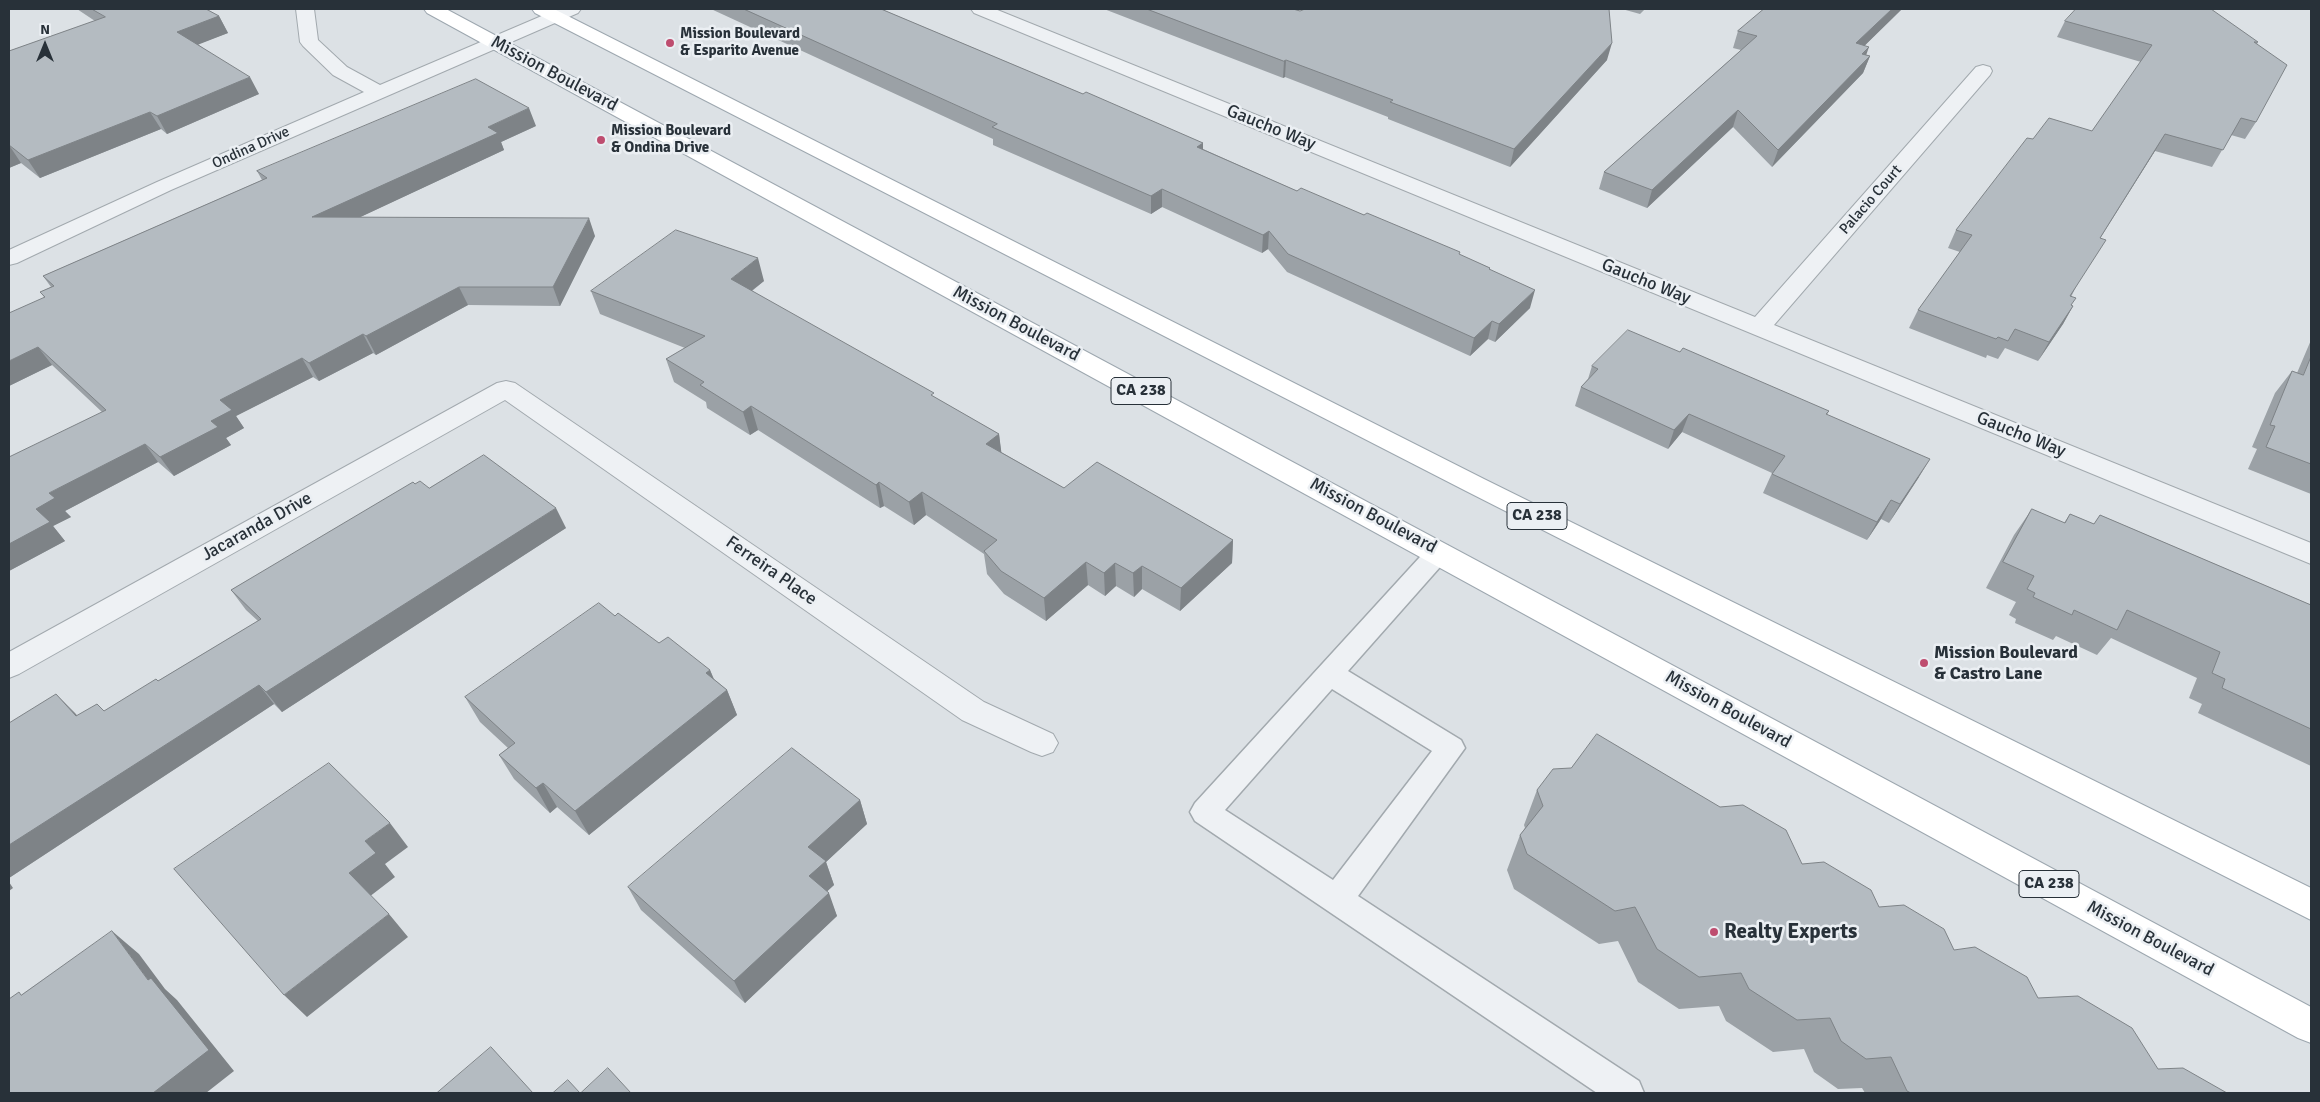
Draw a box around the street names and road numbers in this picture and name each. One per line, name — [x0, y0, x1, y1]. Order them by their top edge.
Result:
street label: Mission Boulevard — [487, 31, 621, 117]
street label: Gaucho Way — [1223, 100, 1319, 156]
street label: Ondina Drive — [210, 123, 292, 173]
street label: Palacio Court — [1836, 162, 1906, 238]
street label: Gaucho Way — [1598, 254, 1694, 310]
street label: Mission Boulevard — [949, 281, 1083, 367]
road number: CA 238 — [1111, 378, 1171, 404]
street label: Gaucho Way — [1973, 407, 2069, 463]
street label: Mission Boulevard — [1306, 473, 1440, 559]
street label: Jacaranda Drive — [198, 488, 316, 566]
road number: CA 238 — [1507, 502, 1567, 530]
street label: Ferreira Place — [721, 532, 821, 610]
street label: Mission Boulevard — [1661, 666, 1795, 754]
road number: CA 238 — [2019, 871, 2079, 898]
street label: Mission Boulevard — [2083, 896, 2217, 982]

